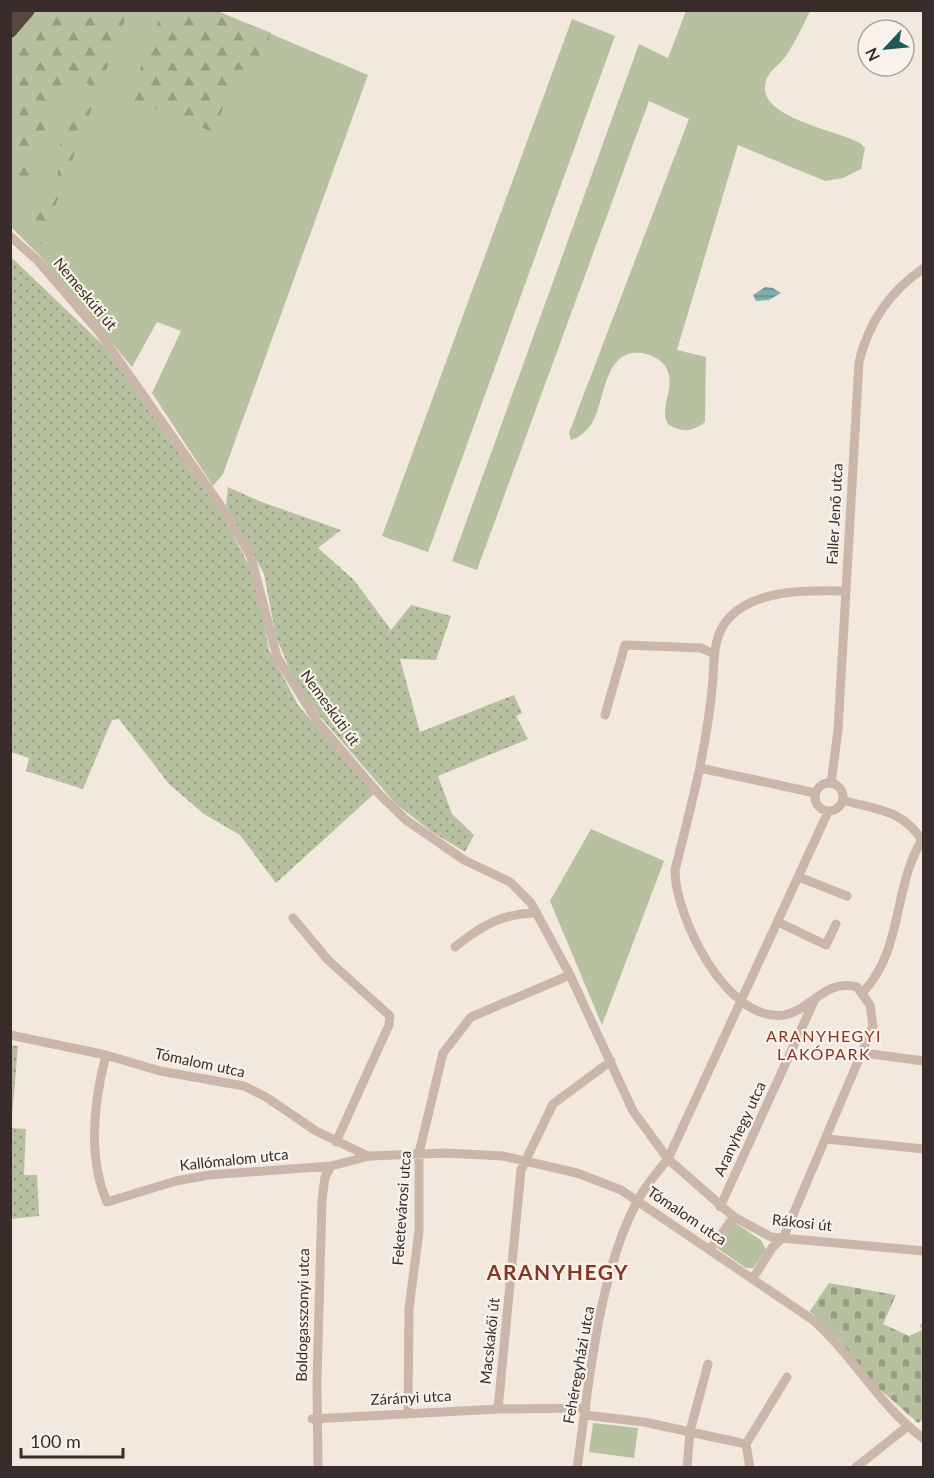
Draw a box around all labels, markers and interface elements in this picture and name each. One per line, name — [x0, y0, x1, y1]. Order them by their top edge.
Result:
north arrow — [856, 18, 916, 78]
text: N — [861, 45, 883, 64]
street label: Nemeskúti út — [50, 254, 122, 334]
street label: Faller Jenő utca — [822, 463, 846, 565]
street label: Nemeskúti út — [297, 666, 365, 749]
district label: ARANYHEGYI LAKÓPARK — [766, 1026, 882, 1063]
street label: Tómalom utca — [153, 1044, 247, 1080]
street label: Aranyhegy utca — [709, 1078, 769, 1179]
street label: Kallómalom utca — [179, 1144, 289, 1174]
street label: Feketevárosi utca — [388, 1150, 414, 1266]
street label: Tómalom utca — [644, 1182, 731, 1248]
street label: Rákosi út — [771, 1210, 834, 1234]
street label: Boldogasszonyi utca — [292, 1248, 312, 1382]
district label: ARANYHEGY — [486, 1259, 629, 1284]
street label: Macskakői út — [476, 1296, 503, 1385]
street label: Fehéregyházi utca — [559, 1305, 597, 1425]
street label: Zárányi utca — [370, 1386, 452, 1408]
scale bar — [21, 1421, 123, 1459]
text: 100 m — [30, 1430, 81, 1452]

